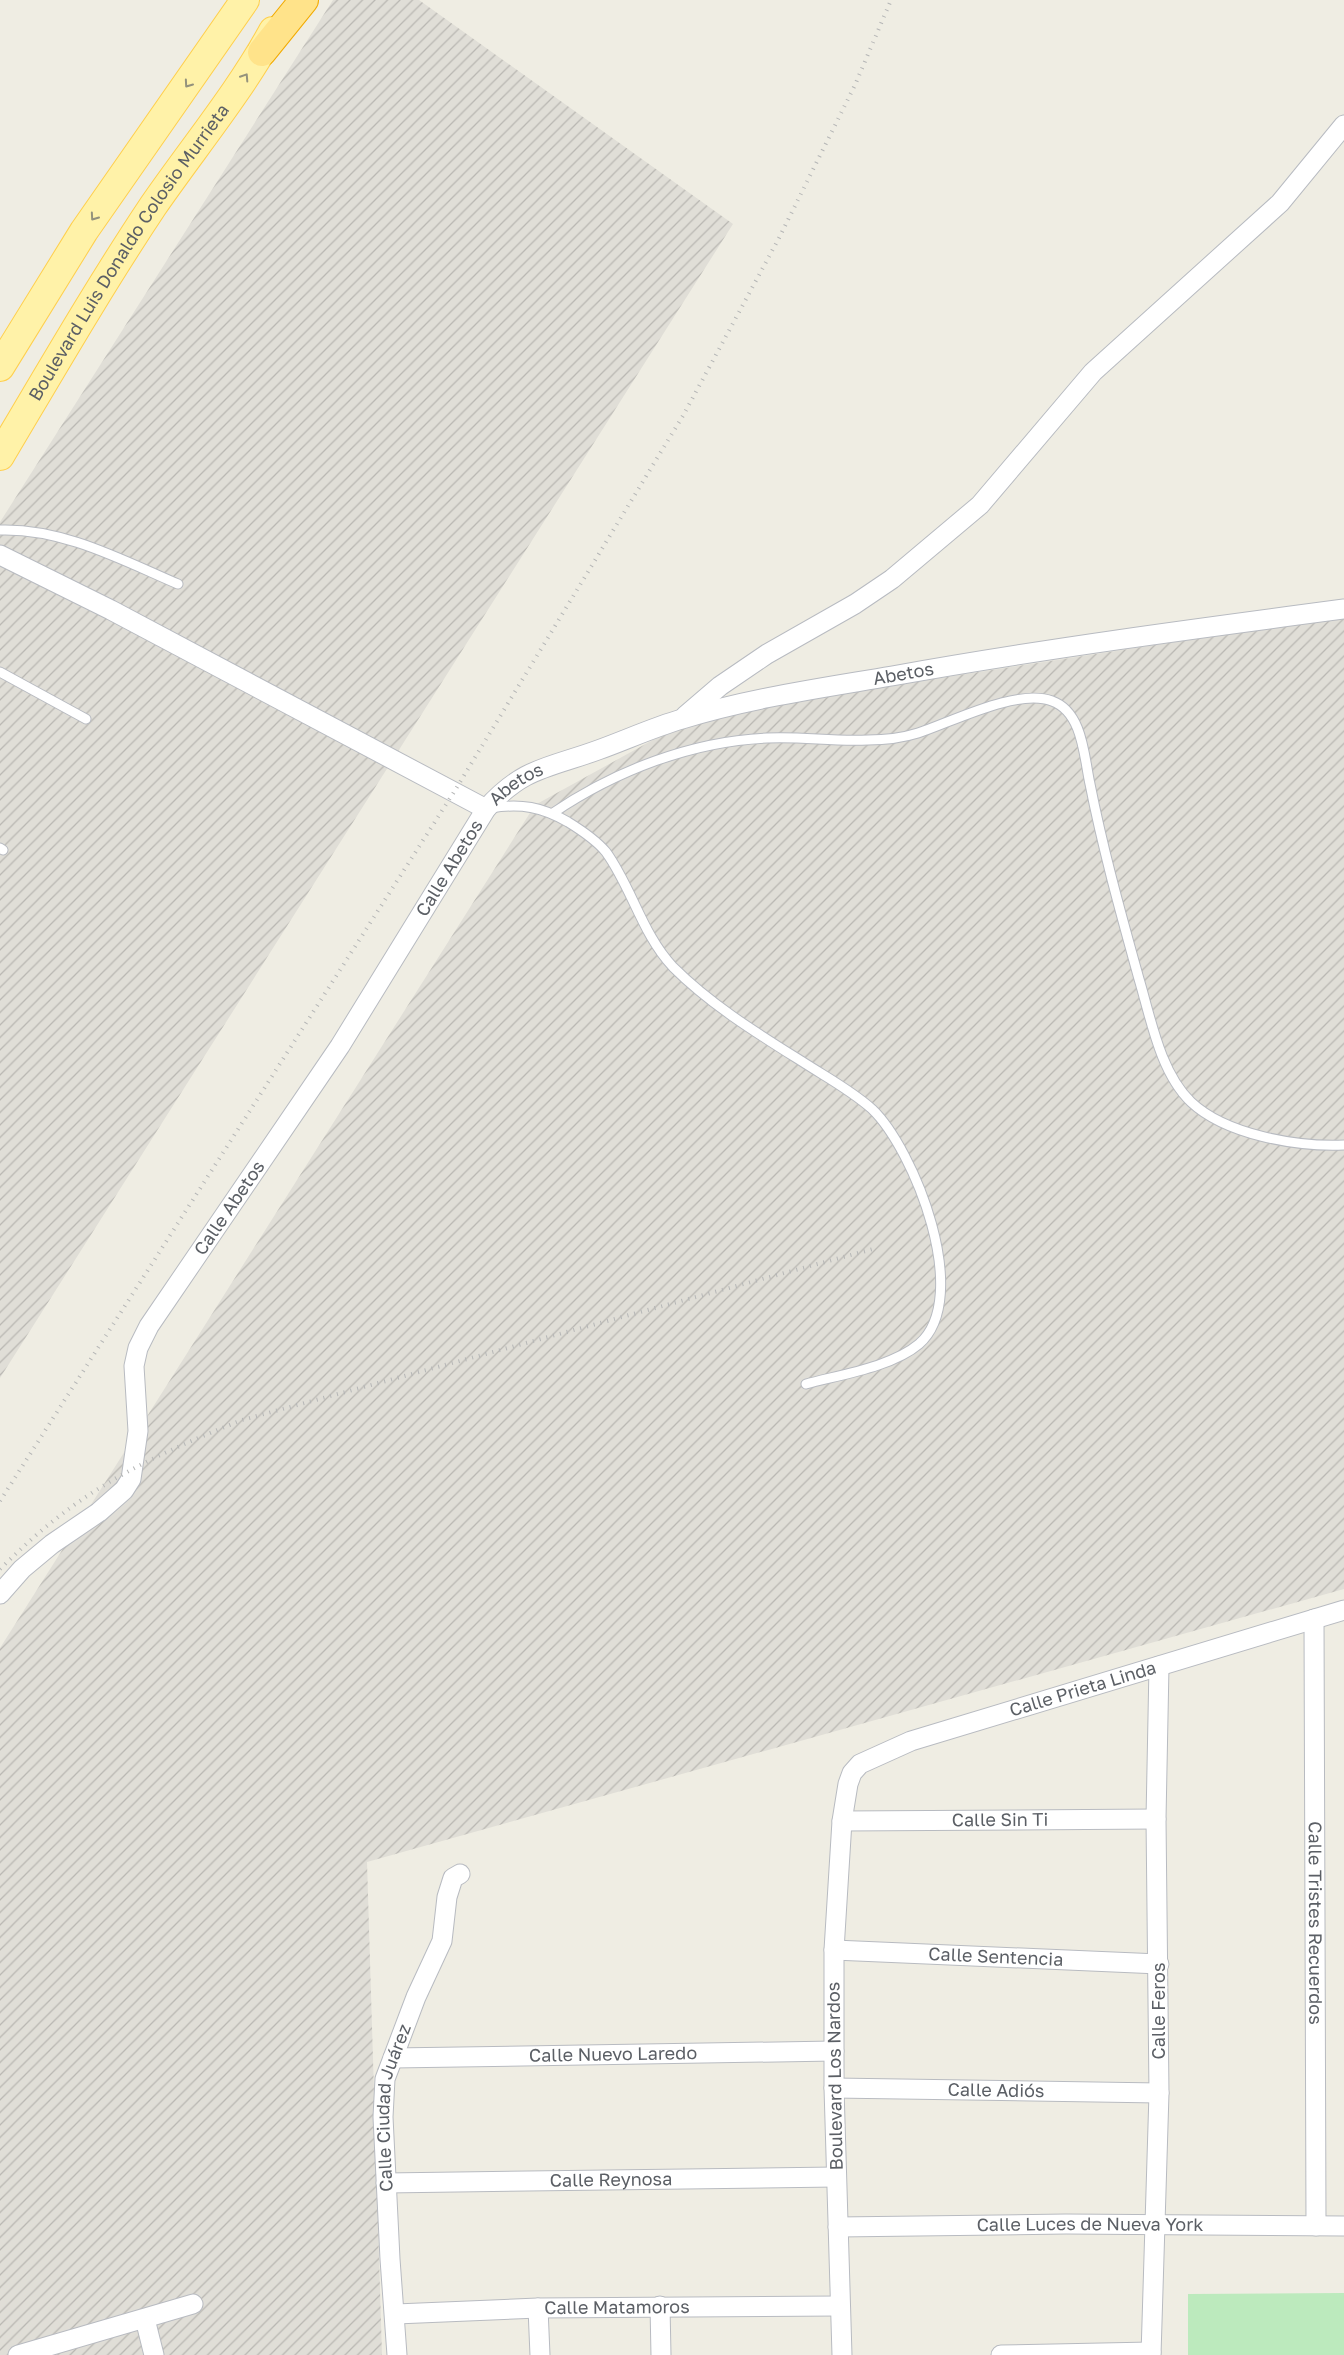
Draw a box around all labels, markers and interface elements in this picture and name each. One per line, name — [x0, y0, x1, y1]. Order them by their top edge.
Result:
one-way arrow — [239, 74, 248, 83]
one-way arrow — [185, 78, 194, 88]
street label: Boulevard Luis Donaldo Colosio Murrieta — [23, 99, 233, 404]
one-way arrow — [91, 211, 100, 220]
street label: Abetos — [871, 657, 935, 689]
street label: Abetos — [484, 757, 546, 809]
street label: Calle Abetos — [411, 815, 487, 920]
street label: Calle Abetos — [189, 1156, 269, 1259]
street label: Calle Prieta Linda — [1006, 1656, 1158, 1721]
street label: Calle Sin Ti — [952, 1808, 1048, 1830]
street label: Calle Tristes Recuerdos — [1305, 1821, 1327, 2025]
street label: Calle Sentencia — [928, 1942, 1064, 1970]
street label: Calle Feros — [1147, 1963, 1169, 2059]
street label: Boulevard Los Nardos — [821, 1982, 847, 2170]
street label: Calle Ciudad Juárez — [371, 2020, 415, 2192]
street label: Calle Nuevo Laredo — [529, 2041, 697, 2066]
street label: Calle Adiós — [947, 2078, 1045, 2101]
street label: Calle Reynosa — [550, 2167, 672, 2191]
street label: Calle Luces de Nueva York — [976, 2212, 1204, 2235]
street label: Calle Matamoros — [544, 2295, 690, 2318]

